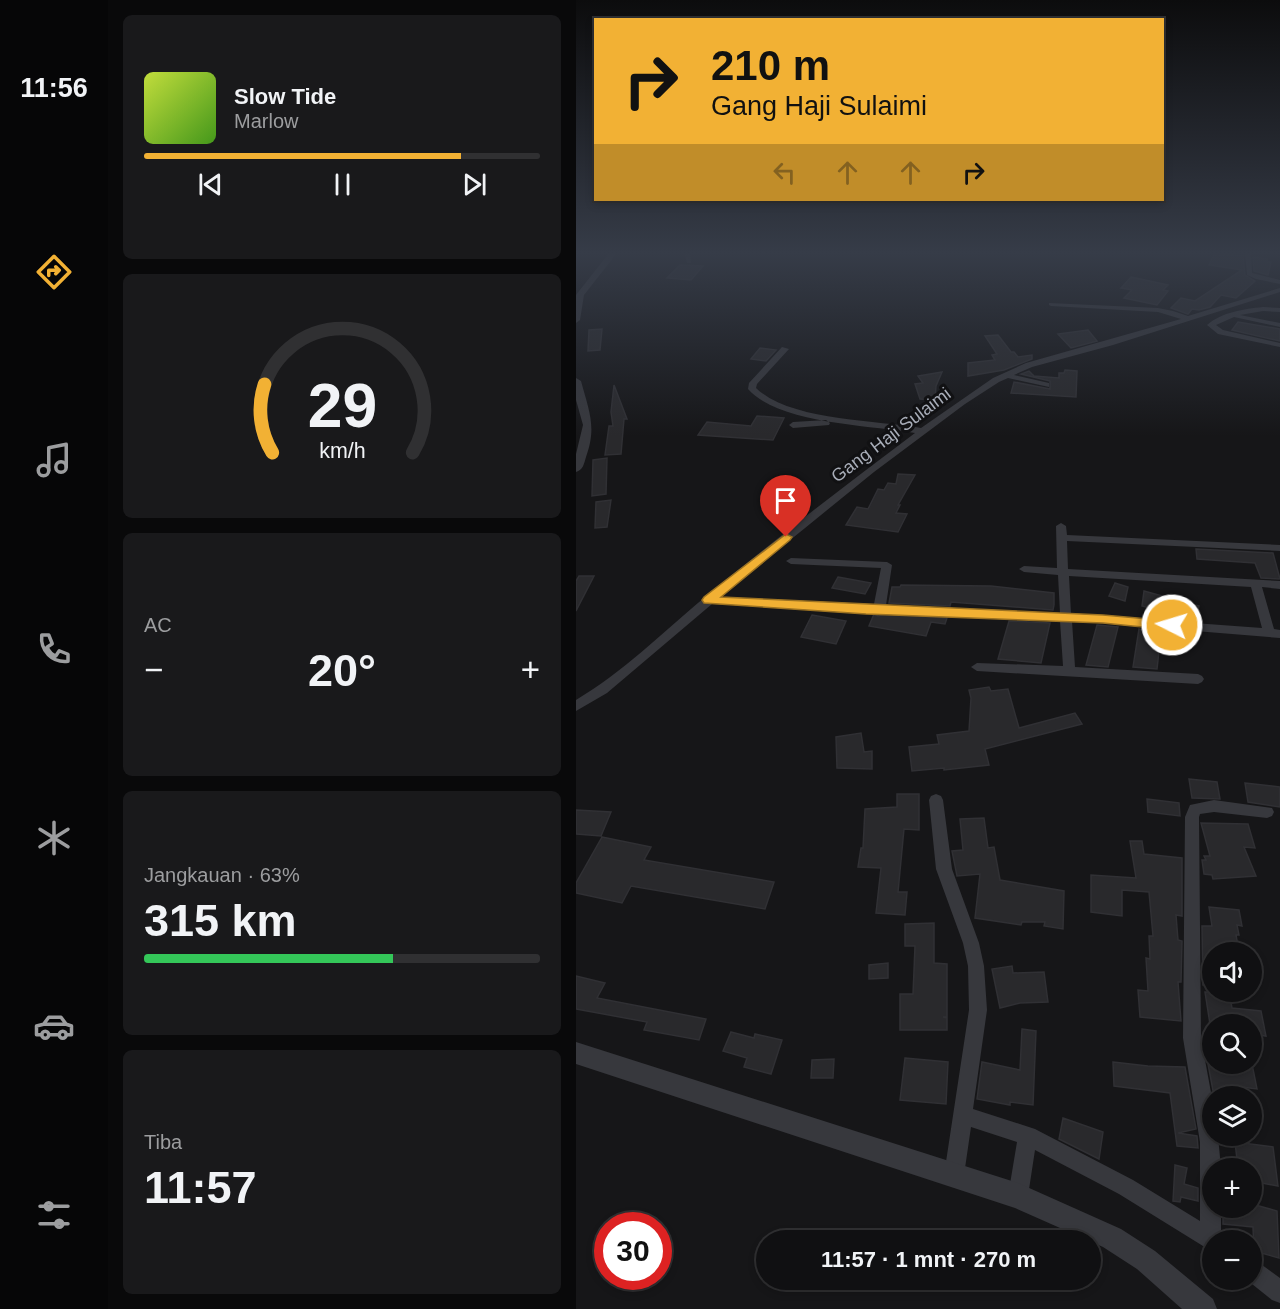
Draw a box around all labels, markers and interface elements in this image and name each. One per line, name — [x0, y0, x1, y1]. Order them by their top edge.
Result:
icon: right — [612, 42, 690, 120]
text: 210 m — [711, 42, 830, 89]
text: 11:56 — [20, 73, 88, 103]
text: Slow Tide — [234, 84, 336, 109]
text: Gang Haji Sulaimi — [711, 91, 927, 121]
text: Marlow — [234, 110, 298, 132]
icon: left — [768, 156, 801, 189]
icon: ahead — [831, 156, 864, 189]
icon: ahead — [894, 156, 927, 189]
icon: right — [957, 156, 990, 189]
icon: previous — [194, 168, 227, 201]
icon: pause — [326, 168, 359, 201]
icon: next — [458, 168, 491, 201]
icon: directions — [33, 251, 75, 293]
text: 29 — [307, 371, 377, 440]
street label: Gang Haji Sulaimi — [827, 384, 955, 486]
icon: music — [33, 439, 75, 481]
text: km/h — [319, 439, 365, 463]
pin — [760, 475, 811, 537]
icon: arrive — [769, 484, 802, 517]
position arrow — [1140, 593, 1204, 657]
text: AC — [144, 614, 172, 636]
icon: phone — [33, 628, 75, 670]
text: 20° — [308, 645, 376, 696]
text: − — [144, 651, 163, 688]
text: + — [521, 651, 540, 688]
icon: climate — [33, 817, 75, 859]
text: Jangkauan · 63% — [144, 864, 300, 886]
text: 315 km — [144, 895, 297, 946]
map controls — [1202, 942, 1262, 1290]
button: sound — [1202, 942, 1262, 1002]
icon: car — [33, 1005, 75, 1047]
button: search — [1202, 1014, 1262, 1074]
button: layers — [1202, 1086, 1262, 1146]
text: Tiba — [144, 1131, 182, 1153]
button: + — [1202, 1158, 1262, 1218]
text: 11:57 — [144, 1162, 257, 1213]
icon: filters — [33, 1194, 75, 1236]
speed limit sign: 30 — [594, 1212, 672, 1290]
button: − — [1202, 1230, 1262, 1290]
text: 11:57 · 1 mnt · 270 m — [821, 1247, 1036, 1272]

